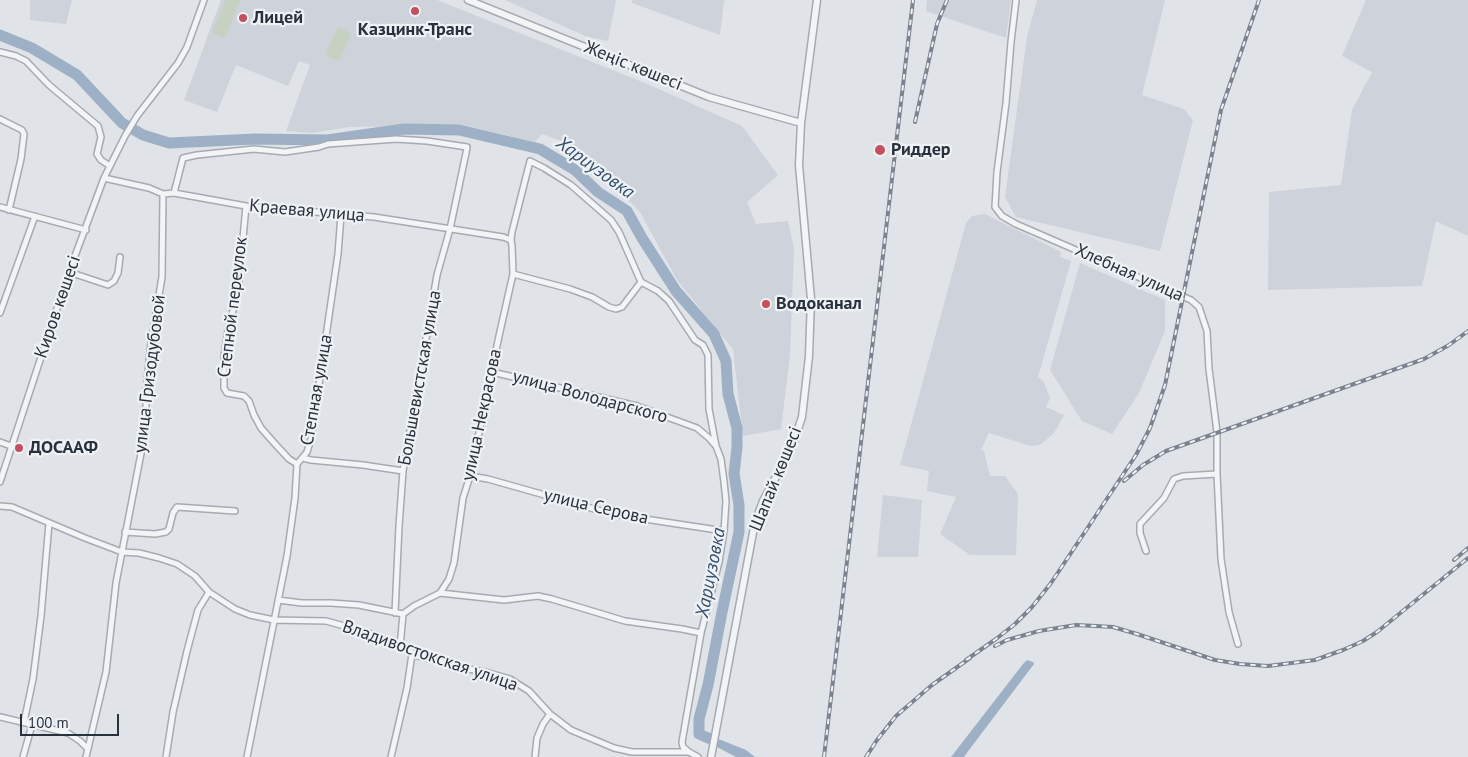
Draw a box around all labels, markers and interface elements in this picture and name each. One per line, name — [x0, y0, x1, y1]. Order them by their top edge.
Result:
marker: Казцинк-Транс — [409, 5, 421, 17]
place label: Лицей — [253, 7, 303, 29]
marker: Лицей — [237, 12, 249, 24]
place label: Казцинк-Транс — [358, 19, 472, 41]
street label: Жеңіс көшесі — [581, 37, 685, 95]
water label: Хариузовка — [551, 132, 639, 204]
place label: Риддер — [891, 139, 951, 161]
marker: Риддер — [873, 143, 887, 157]
street label: Краевая улица — [248, 195, 366, 227]
street label: Степной переулок — [214, 235, 252, 379]
street label: Хлебная улица — [1071, 239, 1187, 307]
street label: Киров көшесі — [30, 253, 86, 361]
street label: Большевистская улица — [394, 289, 446, 467]
place label: Водоканал — [776, 293, 862, 315]
street label: улица Гризодубовой — [130, 294, 170, 454]
marker: Водоканал — [760, 298, 772, 310]
street label: Степная улица — [297, 333, 337, 447]
street label: улица Некрасова — [457, 347, 507, 483]
street label: улица Володарского — [510, 366, 670, 428]
street label: Шапай көшесі — [745, 423, 807, 535]
place label: ДОСААФ — [29, 437, 98, 459]
marker: ДОСААФ — [13, 442, 25, 454]
street label: улица Серова — [542, 484, 650, 530]
water label: Хариузовка — [691, 526, 731, 620]
street label: Владивостокская улица — [339, 616, 521, 696]
scale bar — [22, 704, 121, 736]
text: 100 m — [28, 713, 69, 732]

